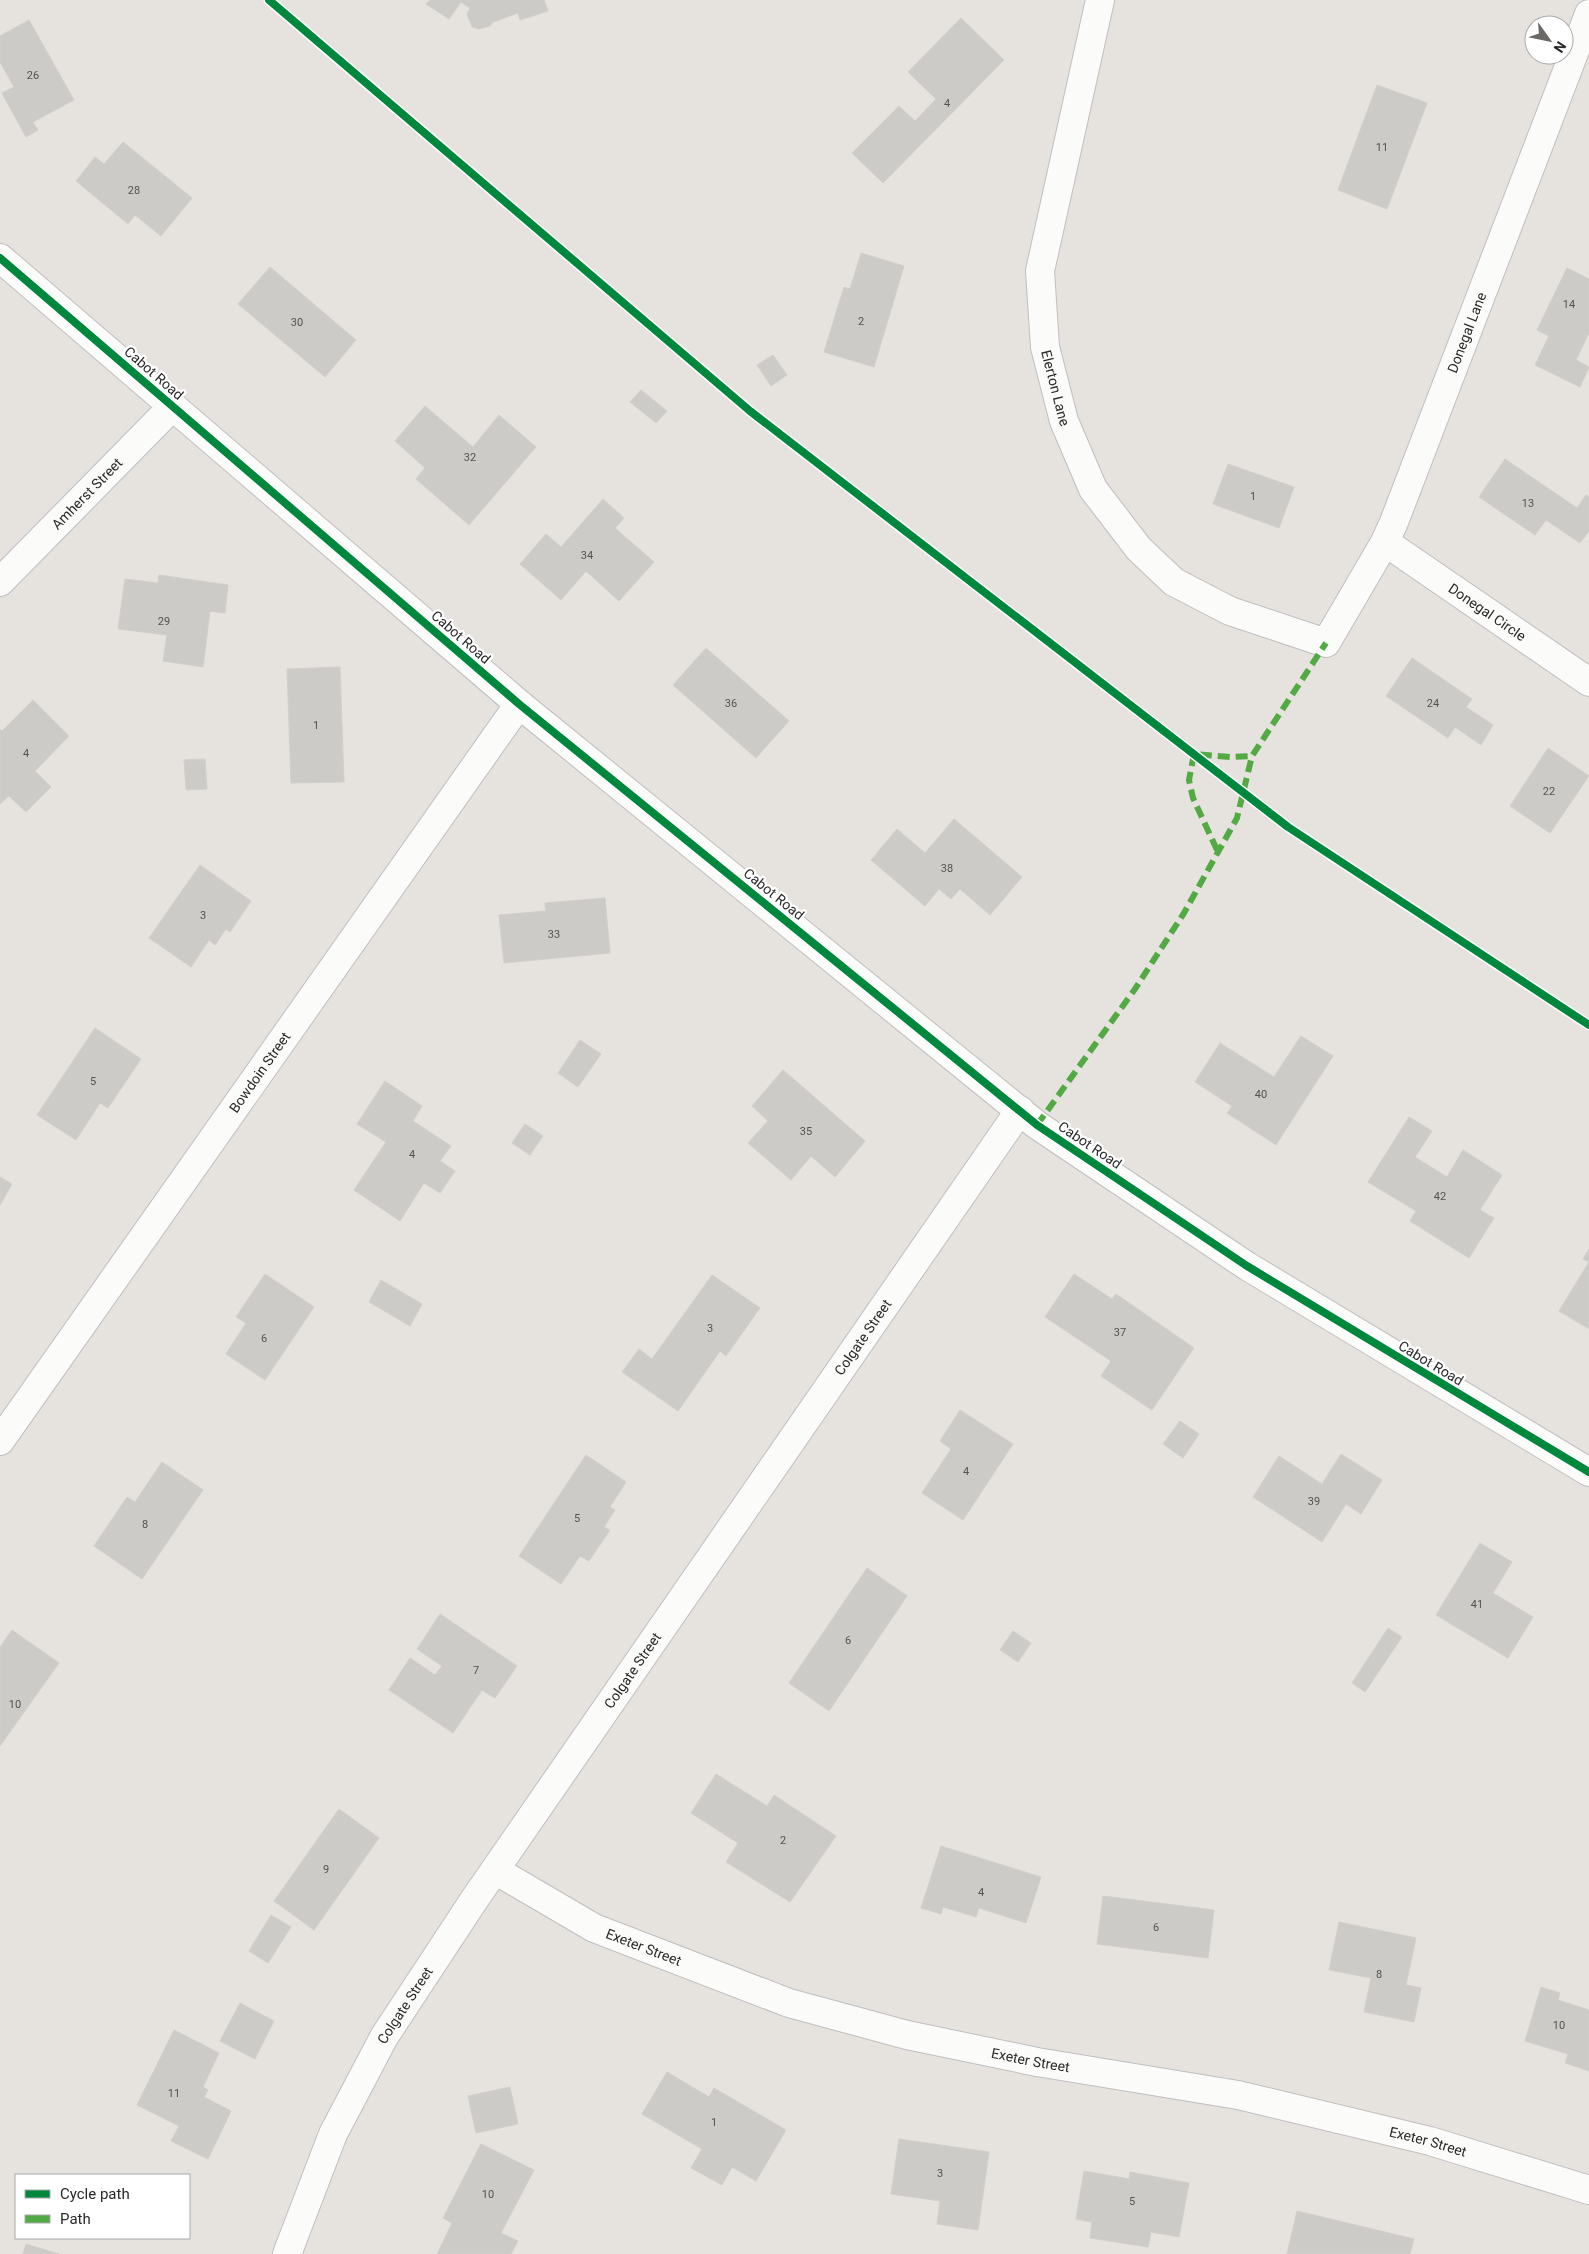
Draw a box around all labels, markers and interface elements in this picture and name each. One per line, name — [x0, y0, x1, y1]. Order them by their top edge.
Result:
north arrow — [1524, 15, 1574, 65]
text: N — [1550, 39, 1569, 56]
house number: 26 — [27, 69, 39, 82]
house number: 4 — [944, 97, 950, 110]
house number: 11 — [1376, 141, 1388, 154]
house number: 28 — [128, 184, 140, 197]
street label: Donegal Lane — [1444, 290, 1489, 375]
house number: 14 — [1563, 298, 1575, 311]
house number: 2 — [858, 315, 864, 328]
house number: 30 — [291, 316, 303, 329]
street label: Cabot Road — [121, 343, 187, 403]
street label: Elerton Lane — [1038, 348, 1073, 429]
house number: 32 — [464, 451, 476, 464]
street label: Amherst Street — [48, 454, 126, 533]
house number: 1 — [1250, 490, 1256, 503]
house number: 13 — [1522, 497, 1534, 510]
house number: 34 — [581, 549, 593, 562]
street label: Donegal Circle — [1446, 580, 1529, 644]
street label: Cabot Road — [428, 607, 494, 667]
house number: 29 — [158, 615, 170, 628]
house number: 36 — [725, 697, 737, 710]
house number: 24 — [1427, 697, 1439, 710]
house number: 1 — [313, 719, 319, 732]
house number: 4 — [23, 747, 29, 760]
house number: 22 — [1543, 785, 1555, 798]
house number: 38 — [941, 862, 953, 875]
street label: Cabot Road — [741, 865, 807, 923]
house number: 3 — [200, 909, 206, 922]
house number: 33 — [548, 928, 560, 941]
street label: Bowdoin Street — [226, 1029, 294, 1116]
house number: 5 — [90, 1075, 96, 1088]
house number: 40 — [1255, 1088, 1267, 1101]
street label: Cabot Road — [1055, 1118, 1125, 1172]
house number: 35 — [800, 1125, 812, 1138]
house number: 4 — [409, 1148, 415, 1161]
house number: 42 — [1434, 1190, 1446, 1203]
street label: Colgate Street — [831, 1296, 895, 1378]
house number: 3 — [707, 1322, 713, 1335]
house number: 37 — [1114, 1326, 1126, 1339]
house number: 6 — [261, 1332, 267, 1345]
street label: Cabot Road — [1396, 1337, 1466, 1389]
house number: 4 — [963, 1465, 969, 1478]
house number: 39 — [1308, 1495, 1320, 1508]
house number: 5 — [574, 1512, 580, 1525]
house number: 8 — [142, 1518, 148, 1531]
house number: 41 — [1471, 1598, 1483, 1611]
street label: Colgate Street — [601, 1629, 665, 1711]
house number: 6 — [845, 1634, 851, 1647]
house number: 7 — [473, 1664, 479, 1677]
house number: 10 — [9, 1698, 21, 1711]
house number: 2 — [780, 1834, 786, 1847]
house number: 9 — [323, 1863, 329, 1876]
house number: 4 — [978, 1886, 984, 1899]
house number: 6 — [1153, 1921, 1159, 1934]
street label: Exeter Street — [604, 1925, 684, 1969]
street label: Colgate Street — [374, 1964, 436, 2046]
house number: 8 — [1376, 1968, 1382, 1981]
house number: 10 — [1553, 2019, 1565, 2032]
street label: Exeter Street — [990, 2045, 1071, 2075]
house number: 11 — [168, 2087, 180, 2100]
house number: 1 — [711, 2116, 717, 2129]
street label: Exeter Street — [1388, 2124, 1469, 2160]
house number: 3 — [937, 2167, 943, 2180]
legend — [15, 2174, 190, 2239]
text: Cycle path — [60, 2185, 130, 2203]
house number: 10 — [482, 2188, 494, 2201]
house number: 5 — [1129, 2195, 1135, 2208]
text: Path — [60, 2210, 91, 2228]

